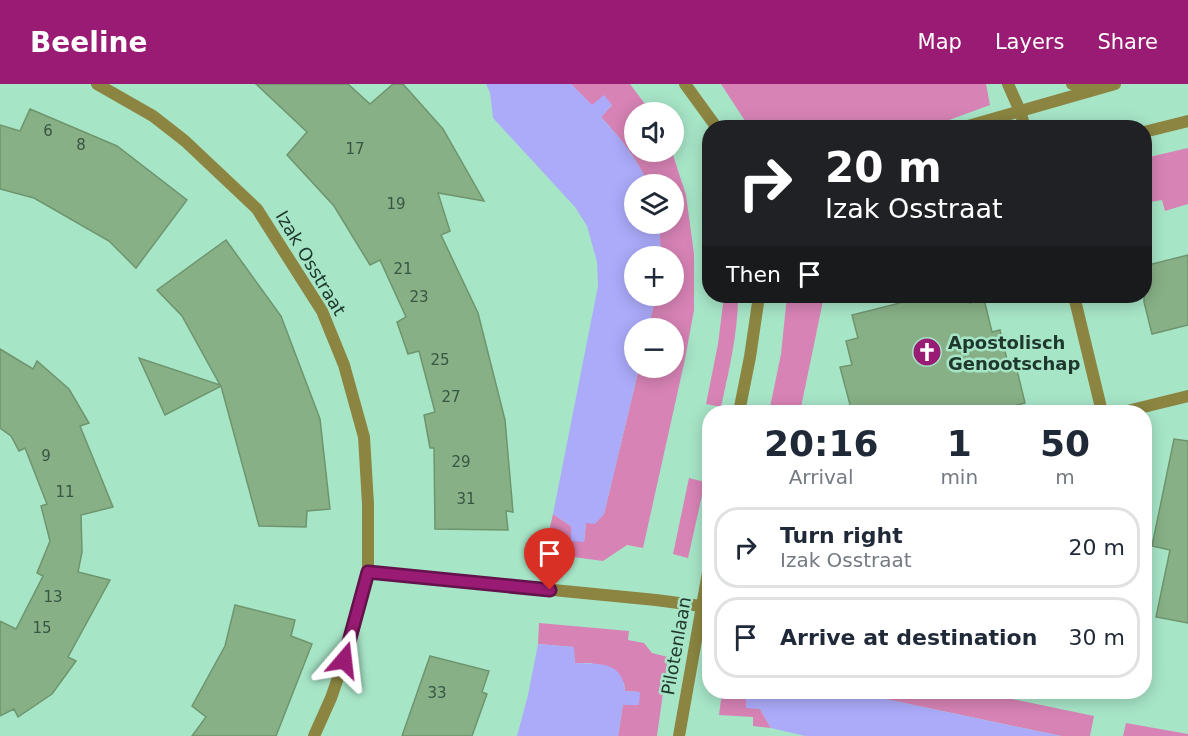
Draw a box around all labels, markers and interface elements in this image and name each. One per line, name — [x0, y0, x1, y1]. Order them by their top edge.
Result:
text: Beeline — [30, 26, 147, 59]
text: Map — [918, 30, 962, 54]
text: Layers — [995, 30, 1064, 54]
text: Share — [1097, 30, 1158, 54]
map controls — [624, 102, 684, 378]
button: sound — [624, 102, 684, 162]
house number: 6 — [43, 122, 53, 140]
house number: 8 — [76, 136, 86, 154]
house number: 17 — [345, 140, 365, 158]
text: 20 m — [825, 143, 942, 192]
icon: right — [726, 144, 804, 222]
button: layers — [624, 174, 684, 234]
text: Izak Osstraat — [825, 193, 1003, 224]
house number: 19 — [386, 195, 406, 213]
street label: Izak Osstraat — [271, 207, 351, 319]
button: + — [624, 246, 684, 306]
icon: arrive — [793, 258, 826, 291]
house number: 21 — [393, 260, 413, 278]
text: Then — [726, 262, 781, 287]
house number: 23 — [409, 288, 429, 306]
button: − — [624, 318, 684, 378]
place label: Apostolisch Genootschap — [948, 332, 1080, 374]
church icon: Apostolisch Genootschap — [911, 336, 943, 368]
house number: 25 — [430, 351, 450, 369]
house number: 27 — [441, 388, 461, 406]
text: 20:16 — [764, 423, 878, 464]
text: 1 — [947, 423, 972, 464]
text: 50 — [1040, 423, 1090, 464]
house number: 9 — [41, 447, 51, 465]
house number: 29 — [451, 453, 471, 471]
text: Arrival — [789, 465, 854, 489]
text: min — [940, 465, 978, 489]
text: m — [1055, 465, 1075, 489]
house number: 11 — [55, 483, 75, 501]
house number: 31 — [456, 490, 476, 508]
text: Turn right — [780, 523, 903, 548]
pin — [524, 528, 575, 590]
icon: right — [729, 531, 762, 564]
text: 20 m — [1069, 535, 1125, 560]
icon: arrive — [533, 537, 566, 570]
text: Izak Osstraat — [780, 548, 912, 572]
house number: 13 — [43, 588, 63, 606]
street label: Pilotenlaan — [657, 595, 695, 697]
house number: 15 — [32, 619, 52, 637]
icon: arrive — [729, 621, 762, 654]
text: Arrive at destination — [780, 625, 1037, 650]
text: 30 m — [1069, 625, 1125, 650]
position arrow — [312, 628, 376, 692]
house number: 33 — [427, 684, 447, 702]

